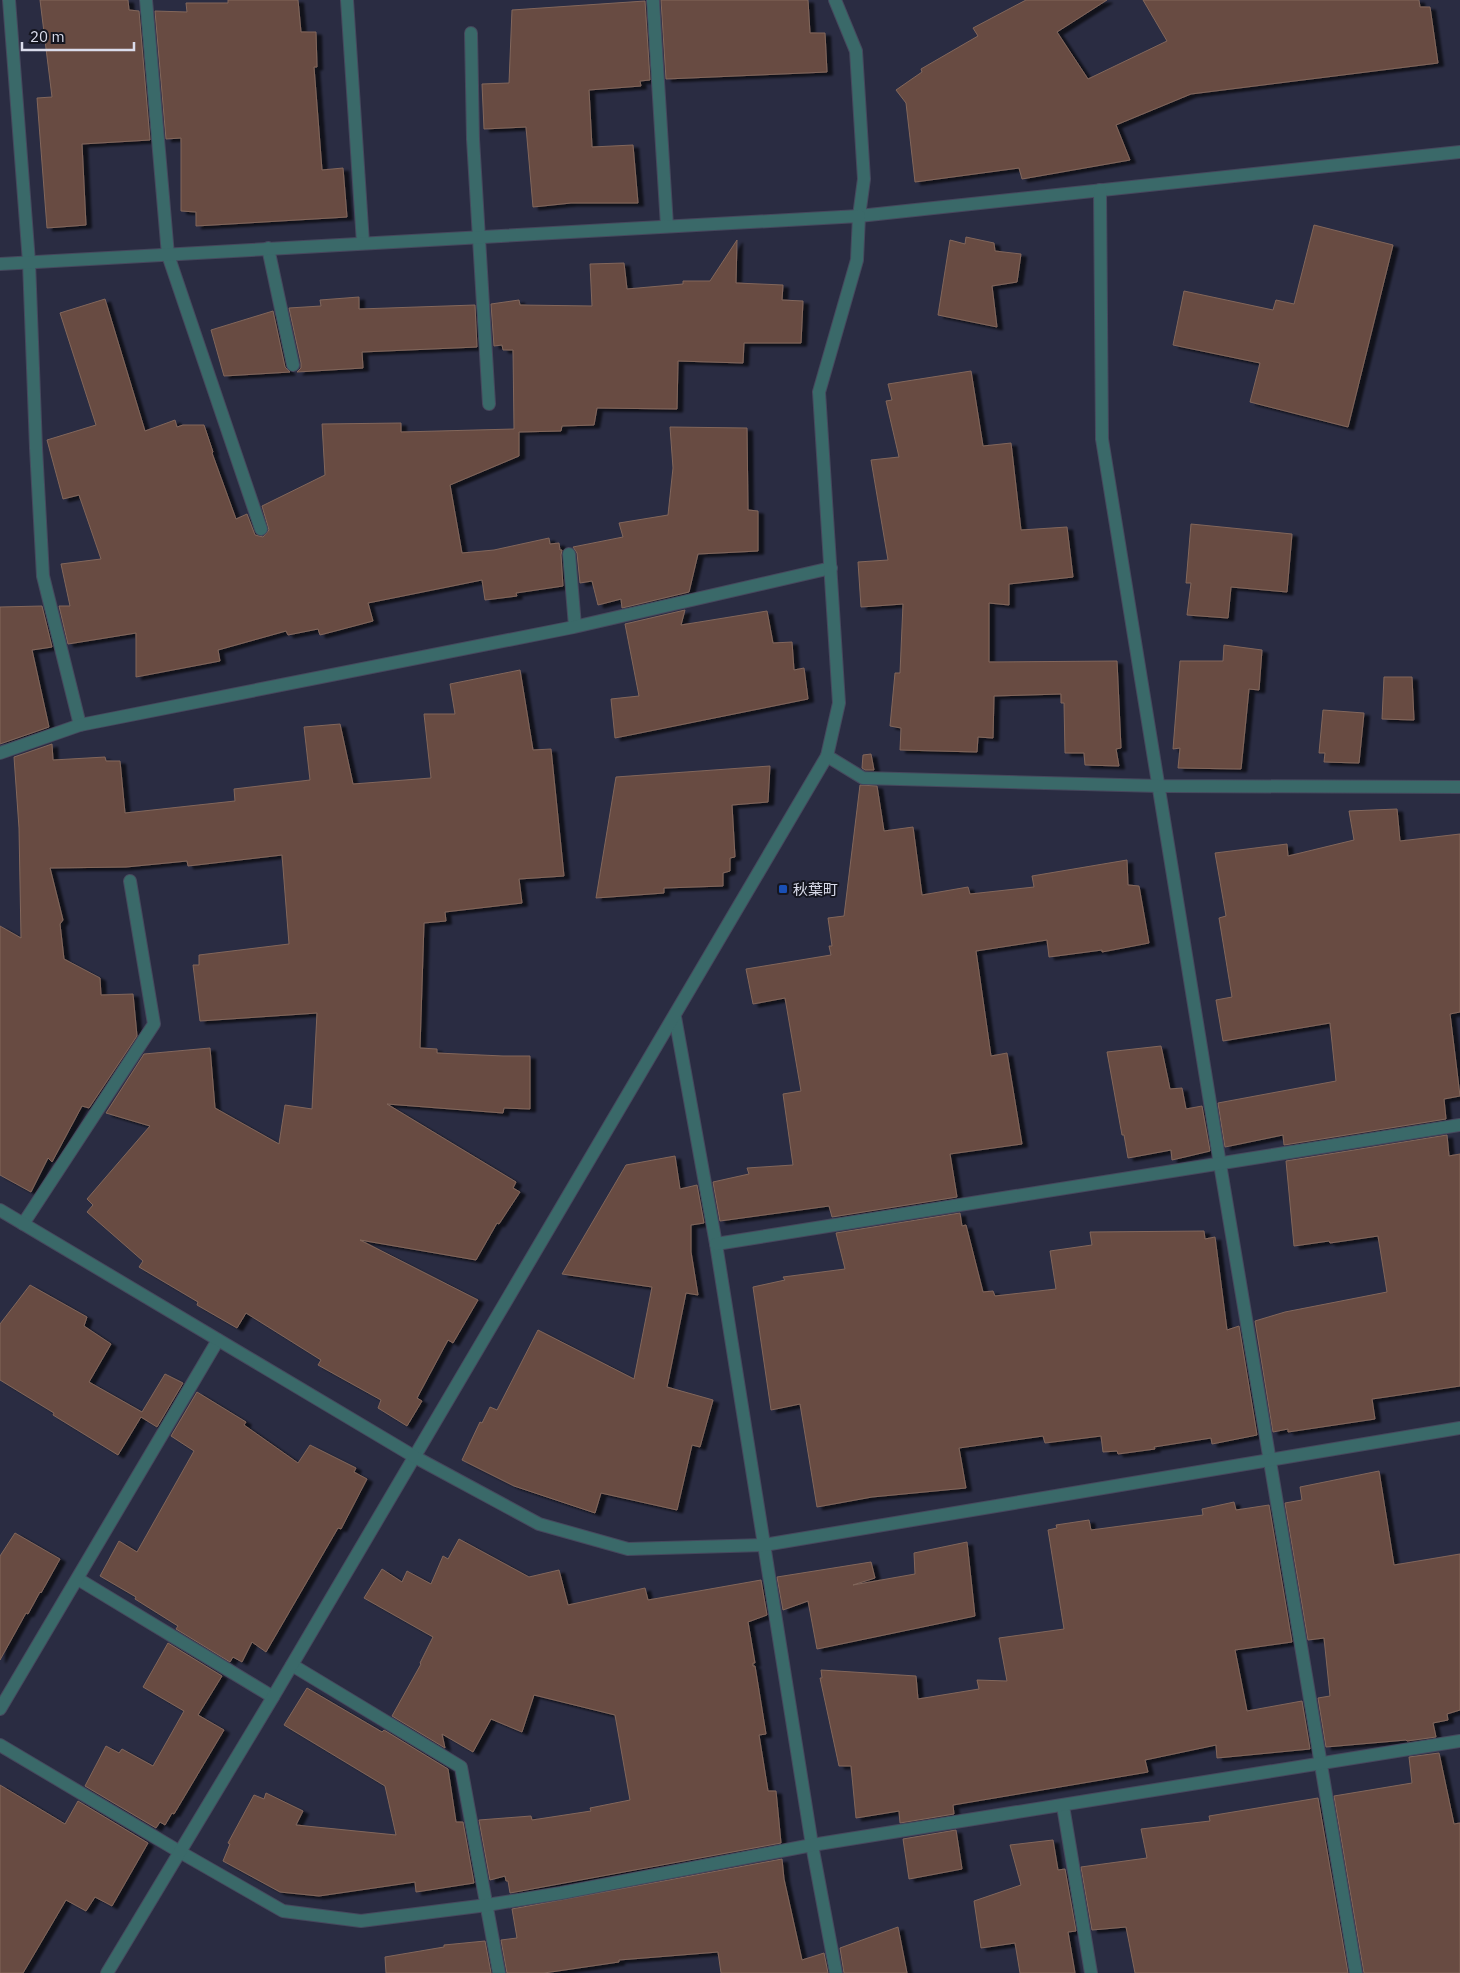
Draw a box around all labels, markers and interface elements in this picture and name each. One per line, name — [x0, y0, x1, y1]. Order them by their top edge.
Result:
scale bar — [22, 20, 135, 52]
text: 20 m — [30, 27, 65, 46]
place label: 秋葉町 — [793, 880, 838, 899]
marker: 秋葉町 — [777, 883, 789, 895]

